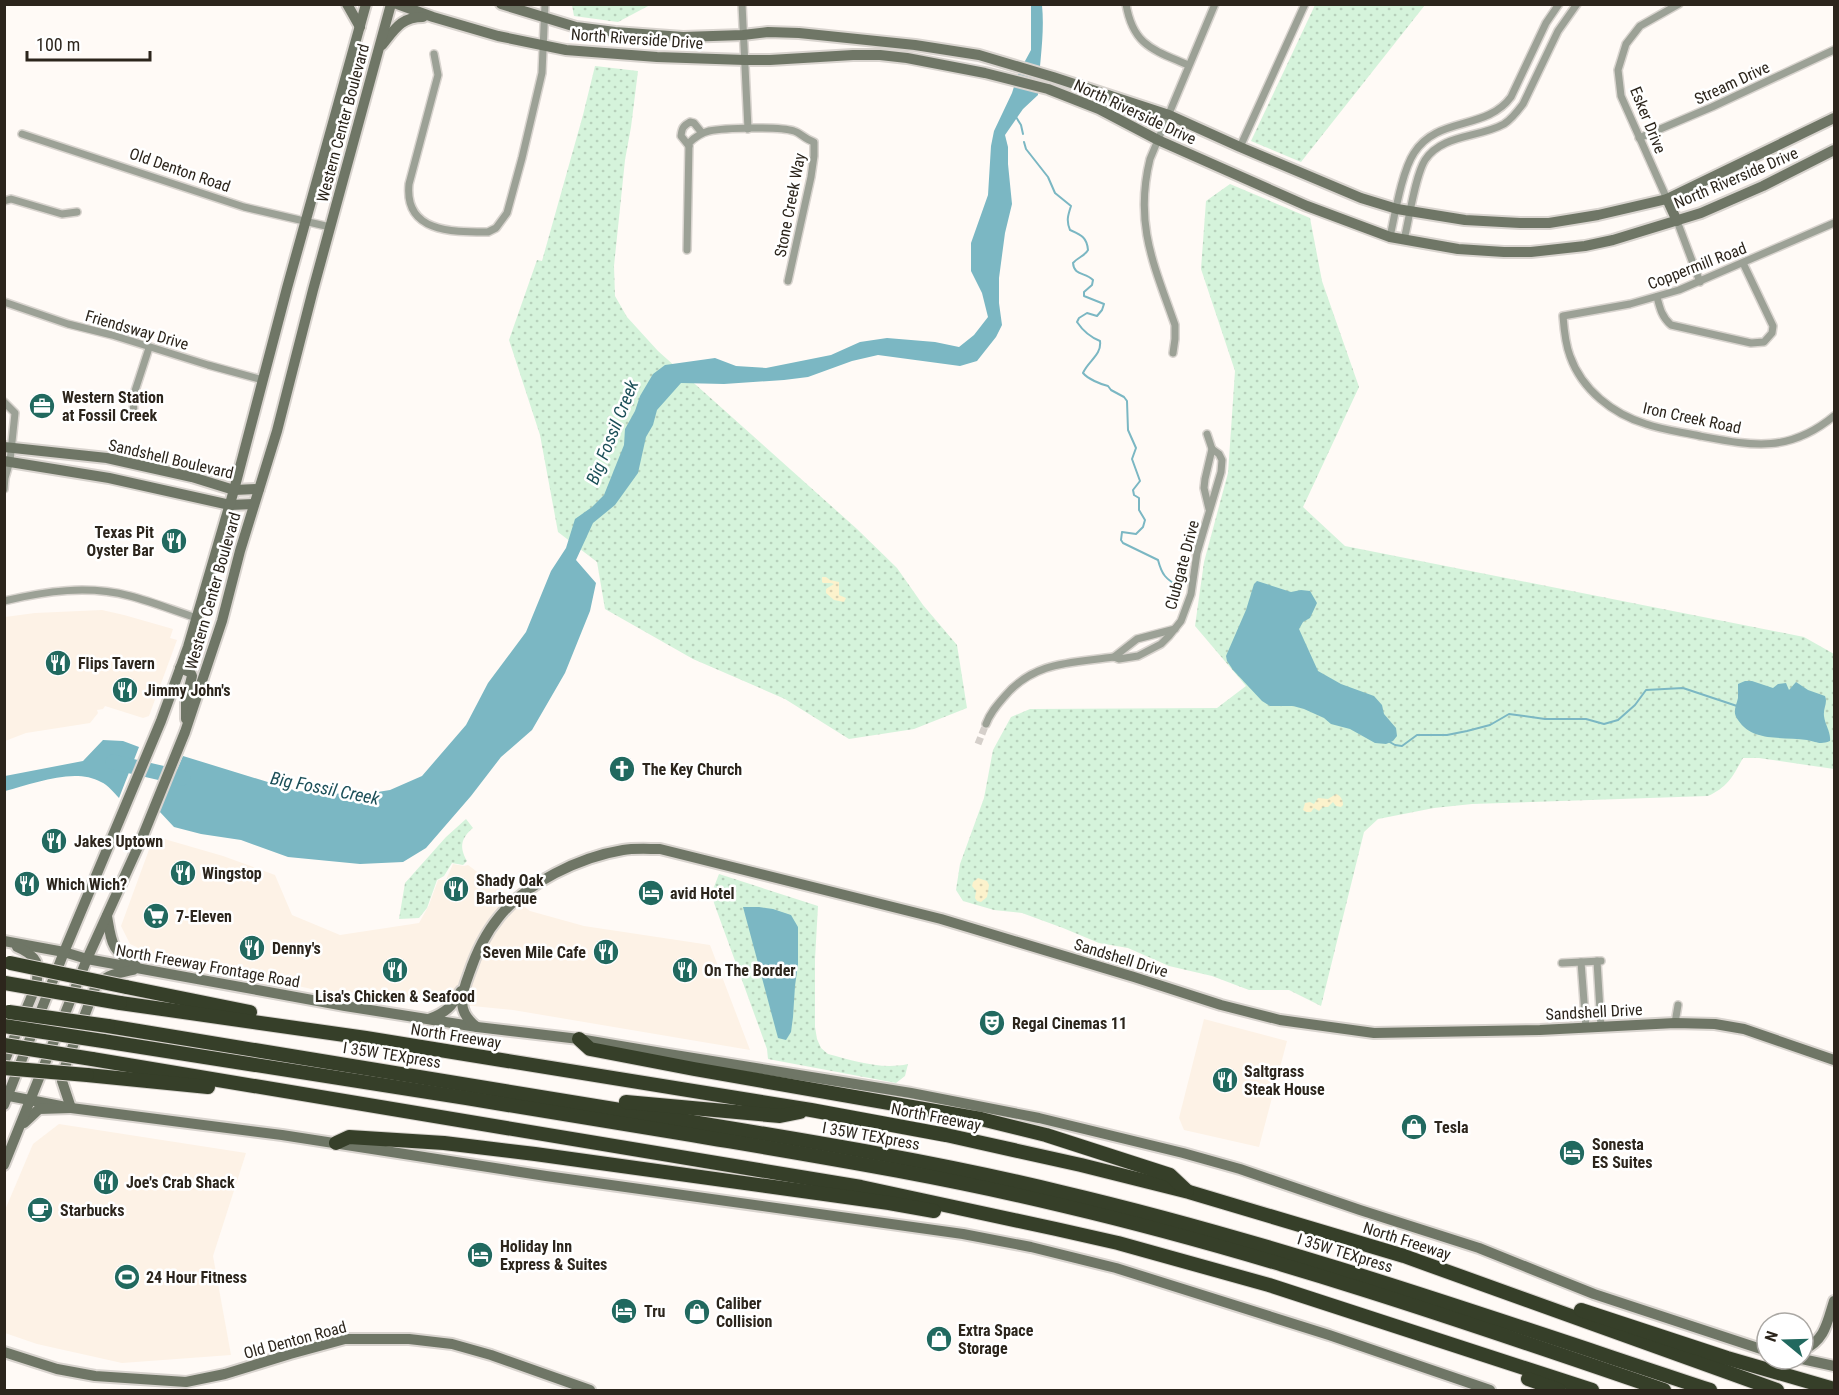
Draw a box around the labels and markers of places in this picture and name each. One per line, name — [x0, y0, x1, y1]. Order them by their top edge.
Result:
place label: Western Station at Fossil Creek — [62, 388, 164, 425]
office icon: Western Station at Fossil Creek — [27, 391, 57, 421]
place label: Texas Pit Oyster Bar — [87, 523, 154, 560]
restaurant icon: Texas Pit Oyster Bar — [159, 526, 189, 556]
restaurant icon: Flips Tavern — [43, 648, 73, 678]
place label: Flips Tavern — [78, 654, 155, 673]
restaurant icon: Jimmy John's — [110, 675, 140, 705]
place label: Jimmy John's — [144, 681, 230, 700]
church icon: The Key Church — [607, 754, 637, 784]
place label: The Key Church — [642, 760, 742, 779]
restaurant icon: Jakes Uptown — [39, 826, 69, 856]
place label: Jakes Uptown — [74, 832, 163, 851]
restaurant icon: Wingstop — [168, 858, 198, 888]
place label: Wingstop — [202, 864, 262, 883]
restaurant icon: Which Wich? — [12, 869, 42, 899]
place label: Shady Oak Barbeque — [476, 871, 544, 908]
restaurant icon: Shady Oak Barbeque — [441, 874, 471, 904]
place label: Which Wich? — [46, 875, 127, 894]
hotel icon: avid Hotel — [636, 878, 666, 908]
place label: avid Hotel — [670, 884, 735, 903]
supermarket icon: 7-Eleven — [141, 901, 171, 931]
place label: 7-Eleven — [176, 907, 232, 926]
restaurant icon: Denny's — [237, 933, 267, 963]
restaurant icon: Seven Mile Cafe — [591, 937, 621, 967]
place label: Denny's — [272, 939, 321, 958]
place label: Seven Mile Cafe — [483, 943, 586, 962]
restaurant icon: Lisa's Chicken & Seafood — [380, 955, 410, 985]
restaurant icon: On The Border — [670, 955, 700, 985]
place label: On The Border — [704, 961, 796, 980]
place label: Lisa's Chicken & Seafood — [315, 987, 475, 1006]
theatre icon: Regal Cinemas 11 — [977, 1008, 1007, 1038]
place label: Regal Cinemas 11 — [1012, 1014, 1127, 1033]
place label: Saltgrass Steak House — [1244, 1062, 1325, 1099]
restaurant icon: Saltgrass Steak House — [1210, 1065, 1240, 1095]
shop icon: Tesla — [1399, 1112, 1429, 1142]
place label: Tesla — [1434, 1118, 1469, 1137]
place label: Sonesta ES Suites — [1592, 1135, 1653, 1172]
hotel icon: Sonesta ES Suites — [1557, 1138, 1587, 1168]
restaurant icon: Joe's Crab Shack — [91, 1167, 121, 1197]
place label: Joe's Crab Shack — [126, 1173, 235, 1192]
cafe icon: Starbucks — [25, 1195, 55, 1225]
place label: Starbucks — [60, 1201, 124, 1220]
place label: Holiday Inn Express & Suites — [500, 1237, 607, 1274]
hotel icon: Holiday Inn Express & Suites — [465, 1240, 495, 1270]
sports icon: 24 Hour Fitness — [112, 1262, 142, 1292]
place label: 24 Hour Fitness — [146, 1268, 247, 1287]
place label: Caliber Collision — [716, 1294, 772, 1331]
hotel icon: Tru — [609, 1296, 639, 1326]
shop icon: Caliber Collision — [682, 1297, 712, 1327]
place label: Tru — [644, 1302, 665, 1321]
place label: Extra Space Storage — [958, 1321, 1034, 1358]
shop icon: Extra Space Storage — [924, 1324, 954, 1354]

